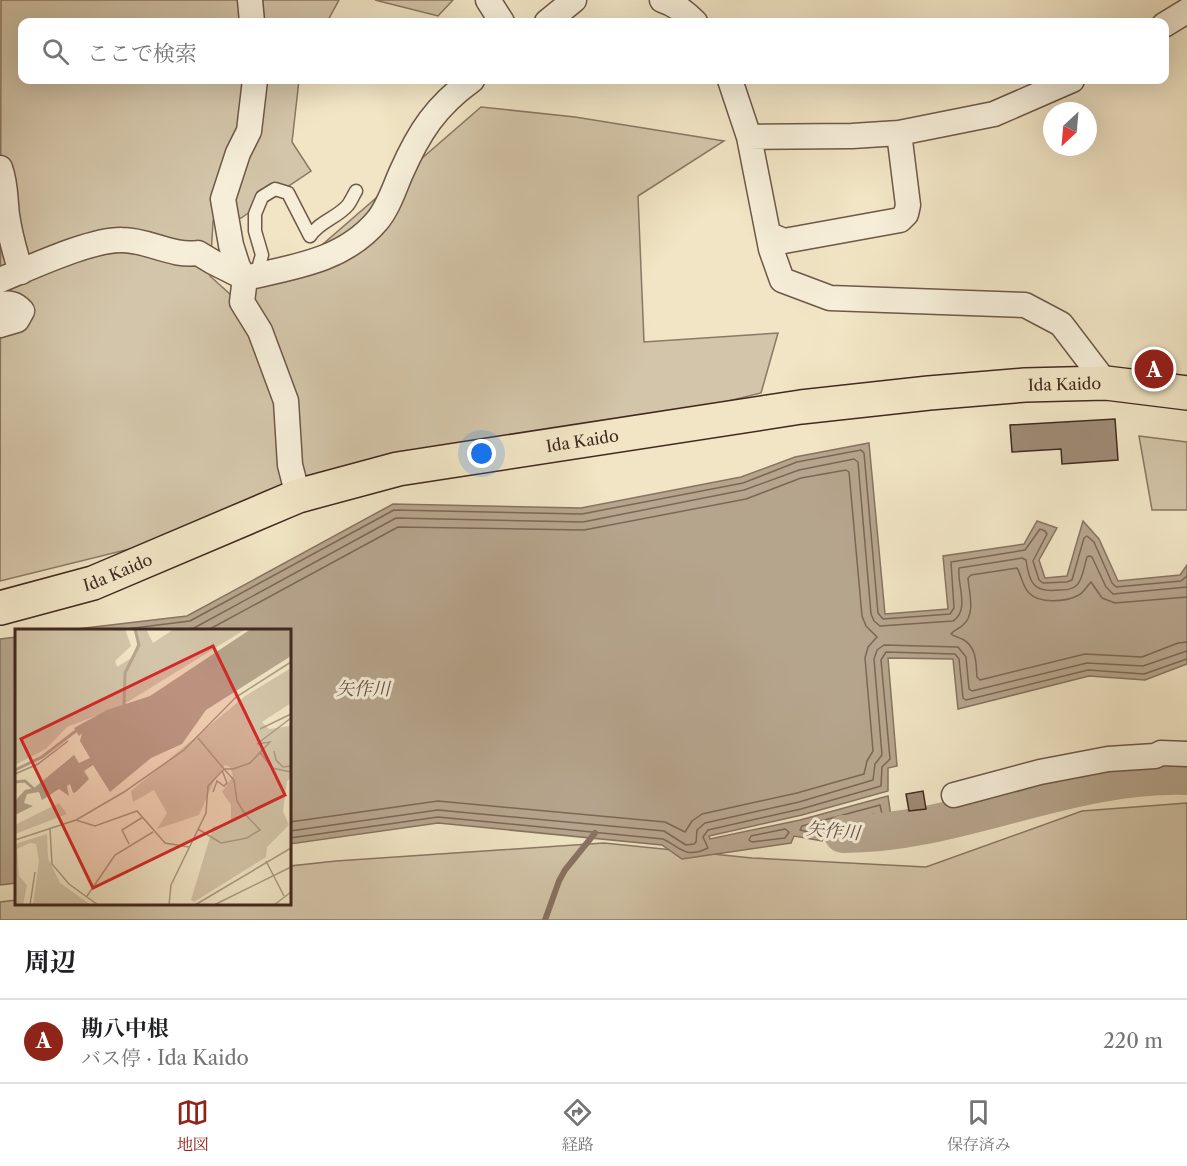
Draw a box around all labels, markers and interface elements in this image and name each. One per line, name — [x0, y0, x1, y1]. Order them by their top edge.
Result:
search box — [18, 18, 1169, 84]
icon: search — [39, 35, 72, 68]
text: ここで検索 — [87, 40, 197, 67]
north arrow — [1043, 102, 1097, 156]
pin: A — [1134, 346, 1174, 392]
street label: Ida Kaido — [1028, 373, 1102, 395]
street label: Ida Kaido — [545, 425, 620, 456]
your location — [467, 439, 496, 468]
street label: Ida Kaido — [81, 549, 155, 595]
inset map — [15, 629, 291, 905]
water label: 矢作川 — [336, 678, 392, 700]
water label: 矢作川 — [805, 818, 863, 844]
text: 周辺 — [24, 946, 76, 978]
text: 勘八中根 — [81, 1015, 169, 1042]
text: A — [36, 1029, 51, 1053]
text: 220 m — [1103, 1029, 1163, 1053]
text: バス停 · Ida Kaido — [81, 1046, 249, 1070]
tab: 地図 — [176, 1096, 209, 1155]
tab: 経路 — [561, 1096, 594, 1155]
tab: 保存済み — [947, 1096, 1011, 1155]

